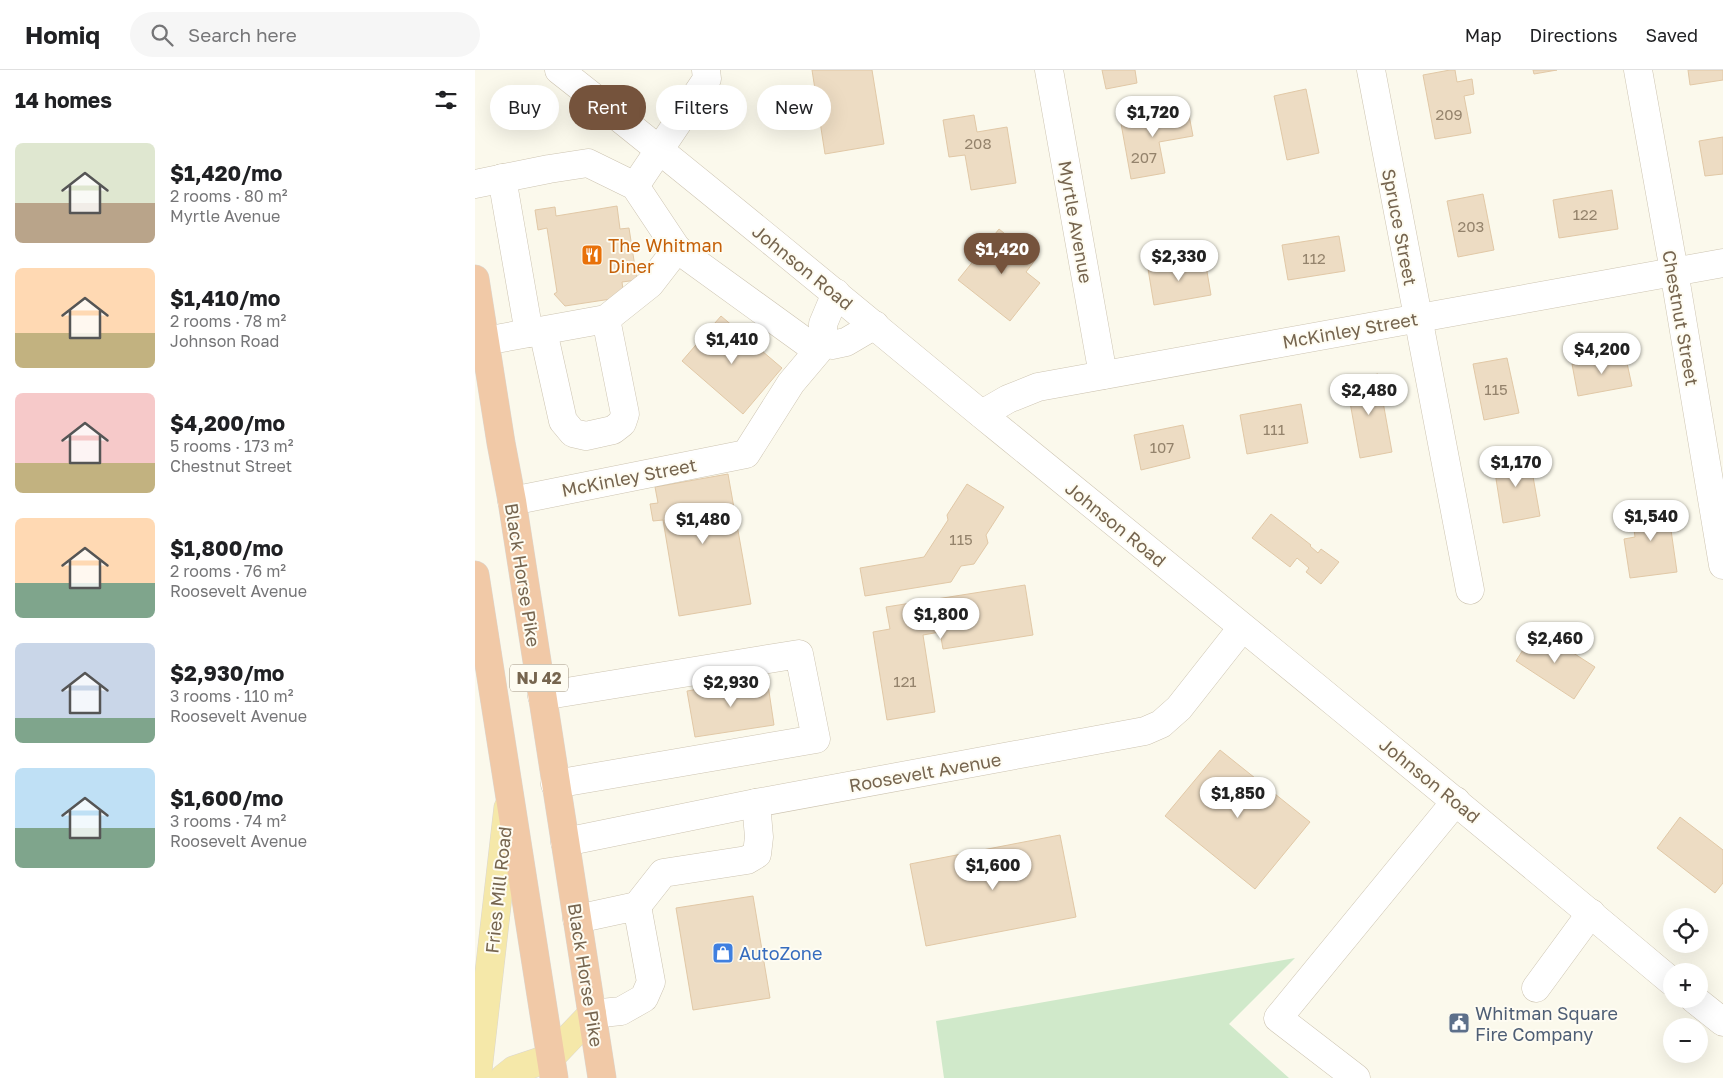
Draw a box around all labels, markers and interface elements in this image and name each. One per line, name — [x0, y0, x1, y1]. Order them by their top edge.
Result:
search box — [130, 12, 480, 57]
text: Homiq — [25, 20, 100, 49]
icon: search — [148, 21, 176, 49]
text: Search here — [188, 23, 297, 46]
text: Map — [1465, 24, 1501, 46]
text: Directions — [1529, 24, 1617, 46]
text: Saved — [1645, 24, 1698, 46]
chip: Buy — [490, 85, 559, 130]
chip: Rent — [569, 85, 646, 130]
chip: Filters — [656, 85, 747, 130]
chip: New — [757, 85, 831, 130]
icon: filters — [432, 86, 460, 114]
text: 14 homes — [15, 87, 112, 113]
pin: $1,720 — [1112, 96, 1194, 138]
text: $1,720 — [1127, 102, 1179, 122]
house number: 209 — [1435, 105, 1463, 123]
house number: 208 — [964, 134, 992, 152]
house number: 207 — [1131, 148, 1157, 166]
street label: Myrtle Avenue — [1054, 159, 1098, 285]
text: $1,420/mo — [170, 160, 282, 186]
icon: home — [55, 163, 115, 223]
street label: Spruce Street — [1378, 167, 1422, 287]
text: 2 rooms · 80 m² — [170, 186, 288, 206]
house number: 122 — [1573, 205, 1597, 223]
text: Myrtle Avenue — [170, 206, 280, 226]
house number: 203 — [1458, 217, 1484, 235]
street label: Johnson Road — [748, 220, 858, 314]
pin: $1,420 — [961, 232, 1043, 275]
place label: The Whitman Diner — [608, 234, 723, 277]
text: $1,420 — [975, 239, 1029, 259]
pin: $2,330 — [1138, 240, 1220, 282]
restaurant icon: The Whitman Diner — [580, 243, 604, 267]
text: $2,330 — [1151, 246, 1207, 266]
street label: Chestnut Street — [1658, 248, 1704, 388]
house number: 112 — [1302, 249, 1326, 267]
text: $1,410/mo — [170, 285, 280, 311]
icon: home — [55, 288, 115, 348]
street label: McKinley Street — [1281, 307, 1419, 353]
text: 2 rooms · 78 m² — [170, 311, 286, 331]
pin: $1,410 — [691, 322, 773, 365]
text: $1,410 — [706, 329, 758, 349]
text: Johnson Road — [170, 331, 279, 351]
pin: $4,200 — [1561, 332, 1643, 375]
text: $4,200 — [1574, 339, 1630, 359]
pin: $2,480 — [1328, 374, 1410, 416]
text: $2,480 — [1341, 380, 1397, 400]
house number: 115 — [1484, 380, 1508, 398]
text: $4,200/mo — [170, 410, 285, 436]
icon: home — [55, 413, 115, 473]
house number: 111 — [1263, 420, 1285, 438]
text: 5 rooms · 173 m² — [170, 436, 294, 456]
house number: 107 — [1150, 438, 1174, 456]
pin: $1,170 — [1475, 446, 1557, 488]
text: $1,170 — [1490, 452, 1542, 472]
street label: McKinley Street — [560, 453, 698, 501]
text: Chestnut Street — [170, 456, 292, 476]
street label: Johnson Road — [1061, 477, 1171, 571]
pin: $1,540 — [1610, 500, 1692, 542]
street label: Black Horse Pike — [501, 502, 545, 648]
pin: $1,480 — [662, 502, 744, 545]
text: $1,540 — [1624, 506, 1678, 526]
text: $1,480 — [676, 509, 730, 529]
house number: 115 — [949, 530, 973, 548]
text: $1,800/mo — [170, 535, 283, 561]
icon: home — [55, 538, 115, 598]
text: 2 rooms · 76 m² — [170, 561, 286, 581]
text: Roosevelt Avenue — [170, 581, 307, 601]
pin: $1,800 — [900, 598, 982, 640]
text: $1,800 — [913, 604, 969, 624]
pin: $2,460 — [1514, 622, 1596, 664]
text: $2,460 — [1527, 628, 1583, 648]
text: $2,930/mo — [170, 660, 284, 686]
icon: home — [55, 663, 115, 723]
road number: NJ 42 — [510, 664, 568, 692]
pin: $2,930 — [690, 666, 772, 708]
text: $2,930 — [703, 672, 759, 692]
house number: 121 — [893, 672, 917, 690]
text: 3 rooms · 110 m² — [170, 686, 293, 706]
text: Roosevelt Avenue — [170, 706, 307, 726]
street label: Johnson Road — [1375, 733, 1485, 827]
street label: Roosevelt Avenue — [847, 748, 1003, 796]
pin: $1,850 — [1197, 776, 1279, 819]
text: $1,850 — [1211, 783, 1265, 803]
text: $1,600/mo — [170, 785, 283, 811]
icon: home — [55, 788, 115, 848]
text: 3 rooms · 74 m² — [170, 811, 286, 831]
street label: Fries Mill Road — [480, 825, 516, 955]
text: Roosevelt Avenue — [170, 831, 307, 851]
pin: $1,600 — [952, 848, 1034, 891]
text: $1,600 — [965, 855, 1021, 875]
street label: Black Horse Pike — [564, 902, 608, 1048]
map controls — [1663, 908, 1708, 1063]
button: locate — [1663, 908, 1708, 953]
shop icon: AutoZone — [711, 941, 735, 965]
place label: AutoZone — [739, 942, 822, 964]
button: + — [1663, 963, 1708, 1008]
place label: Whitman Square Fire Company — [1475, 1002, 1618, 1045]
public building icon: Whitman Square Fire Company — [1447, 1011, 1471, 1035]
button: − — [1663, 1018, 1708, 1063]

